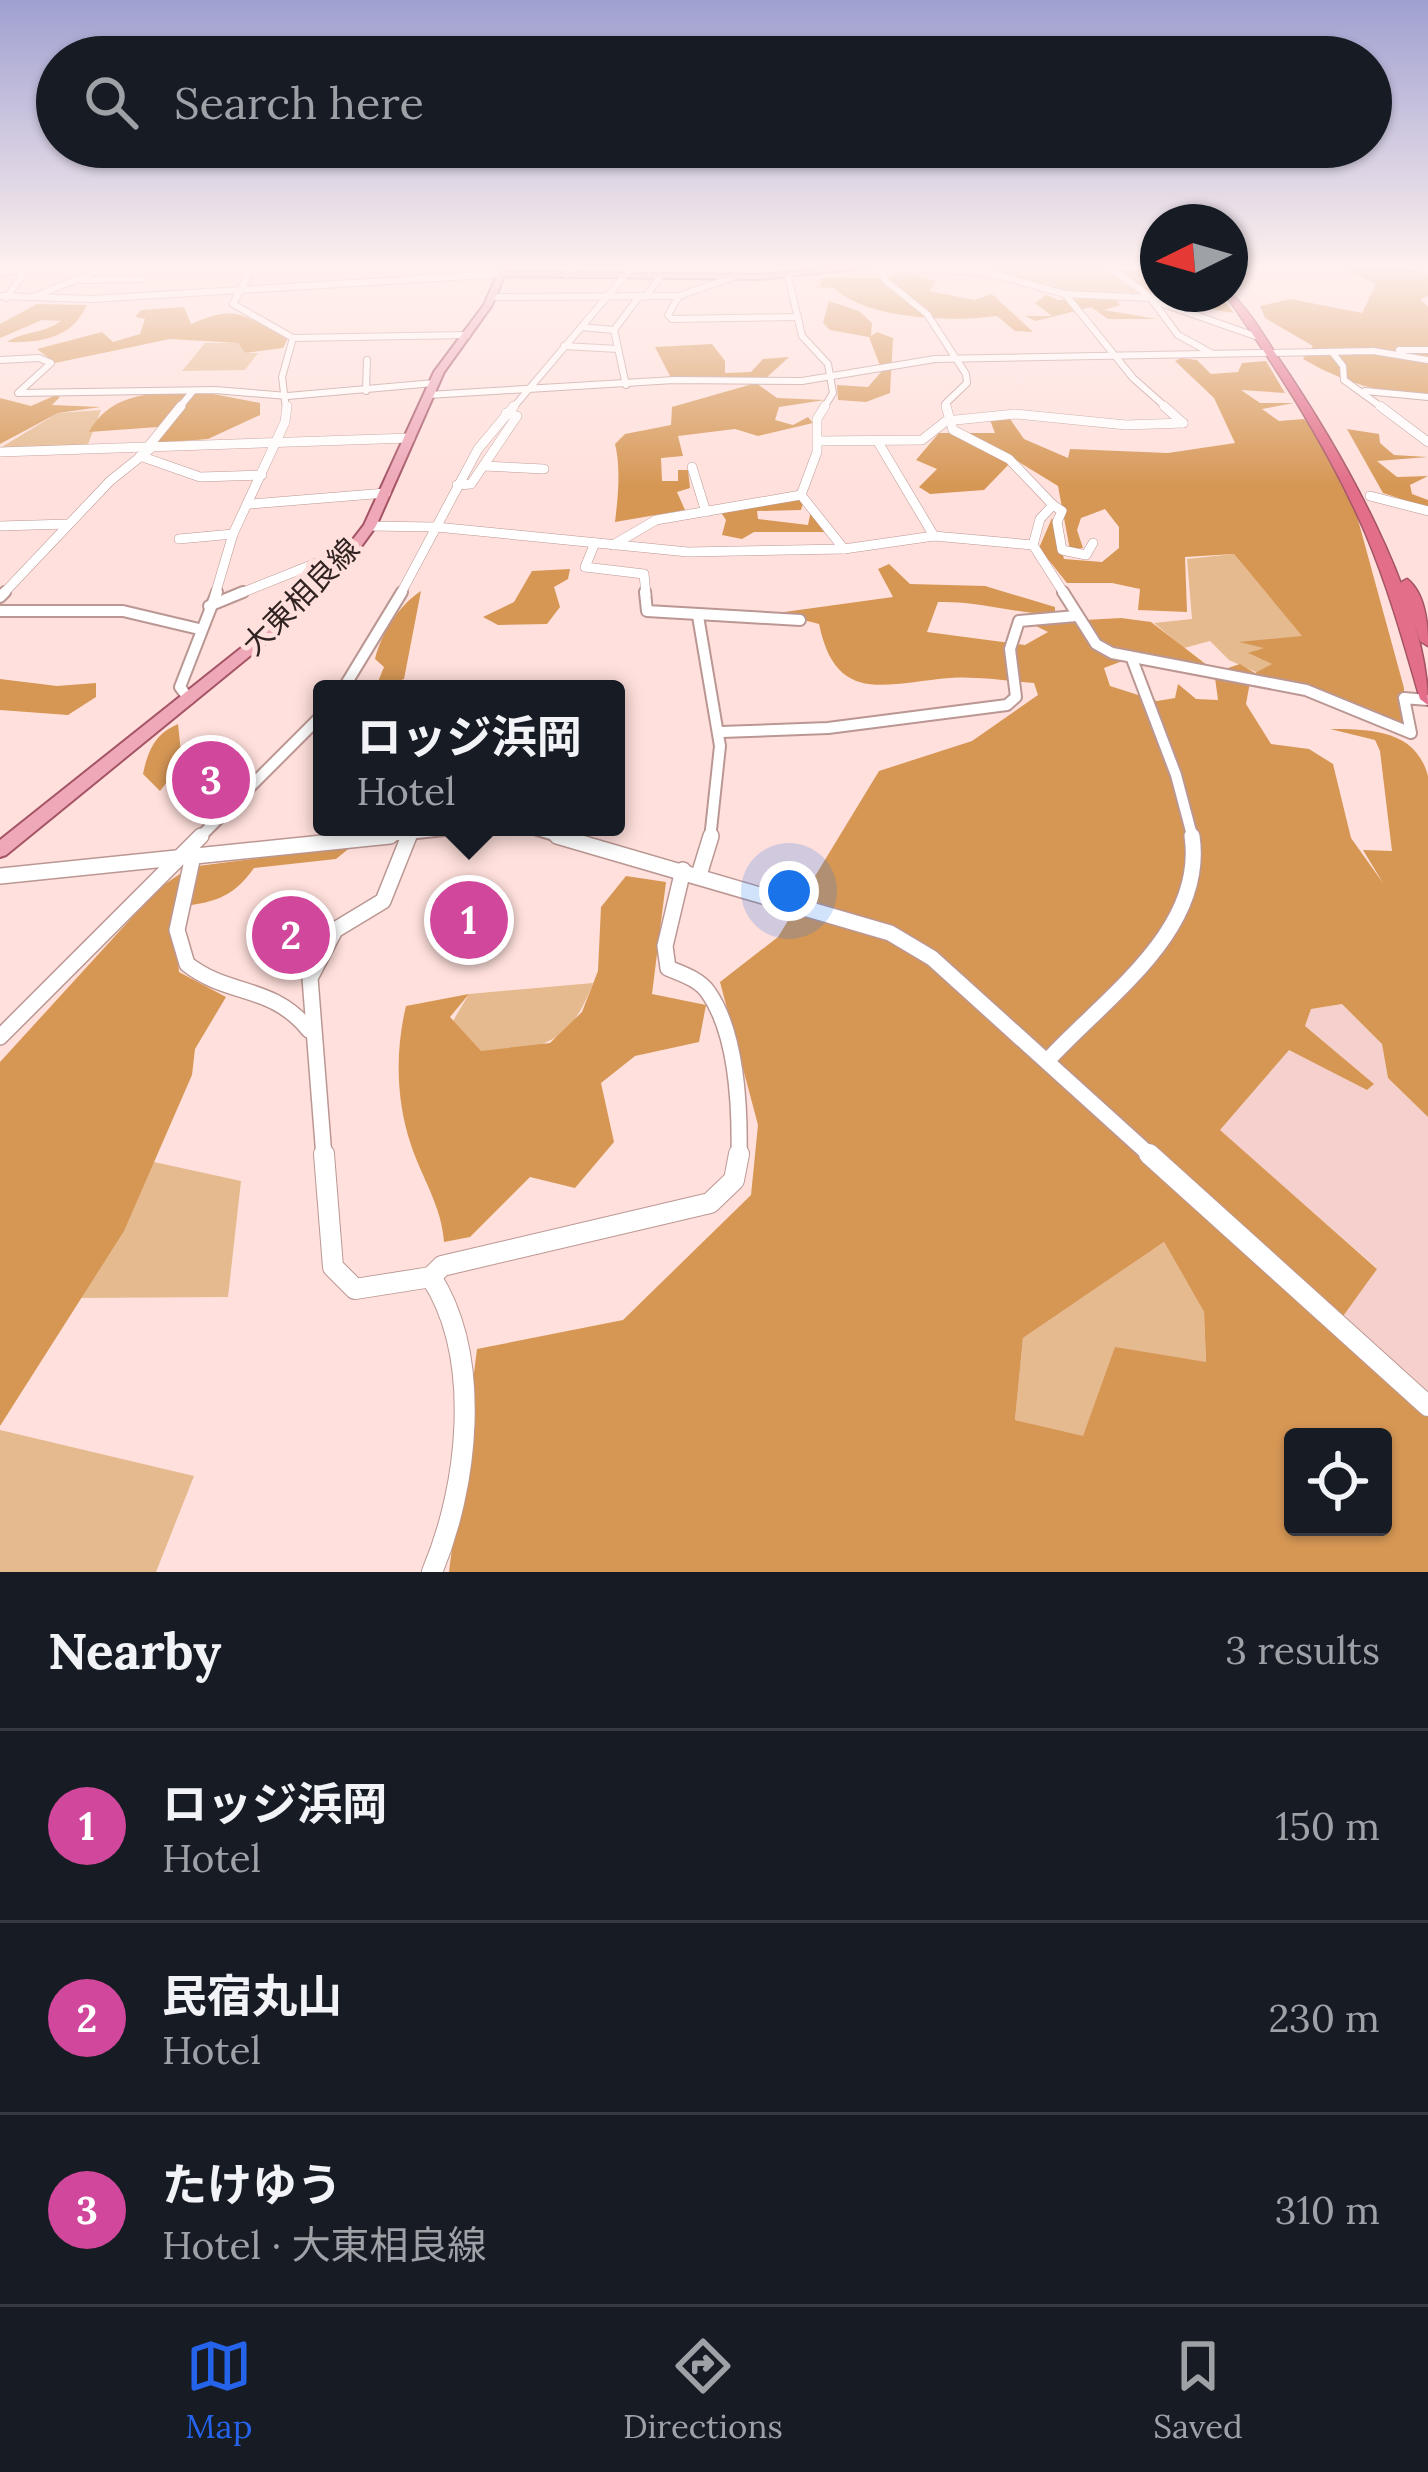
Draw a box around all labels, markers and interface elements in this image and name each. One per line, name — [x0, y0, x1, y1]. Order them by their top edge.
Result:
search box — [36, 36, 1392, 168]
icon: search — [78, 69, 144, 135]
text: Search here — [174, 74, 424, 131]
north arrow — [1140, 204, 1248, 312]
street label: 大東相良線 — [234, 530, 367, 663]
popup — [313, 680, 625, 836]
text: ロッジ浜岡 — [356, 708, 582, 765]
pin: 3 — [172, 735, 250, 825]
text: Hotel — [356, 766, 456, 816]
your location — [759, 861, 819, 921]
pin: 1 — [430, 875, 508, 965]
pin: 2 — [252, 890, 330, 980]
map controls — [1284, 1428, 1392, 1536]
button: locate — [1284, 1428, 1392, 1536]
text: Nearby — [48, 1618, 221, 1683]
text: 3 results — [1225, 1625, 1380, 1675]
text: ロッジ浜岡 — [162, 1775, 387, 1832]
text: 1 — [79, 1801, 95, 1851]
text: 150 m — [1275, 1801, 1380, 1851]
text: Hotel — [162, 1833, 261, 1883]
text: 民宿丸山 — [162, 1967, 342, 2024]
text: 2 — [77, 1993, 97, 2043]
text: 230 m — [1269, 1993, 1380, 2043]
text: Hotel — [162, 2025, 261, 2075]
text: たけゆう — [162, 2156, 342, 2213]
text: 3 — [76, 2185, 98, 2235]
text: 310 m — [1275, 2185, 1380, 2235]
text: Hotel · 大東相良線 — [162, 2220, 486, 2270]
tab: Map — [185, 2333, 252, 2447]
tab: Directions — [623, 2333, 783, 2447]
tab: Saved — [1153, 2333, 1243, 2447]

